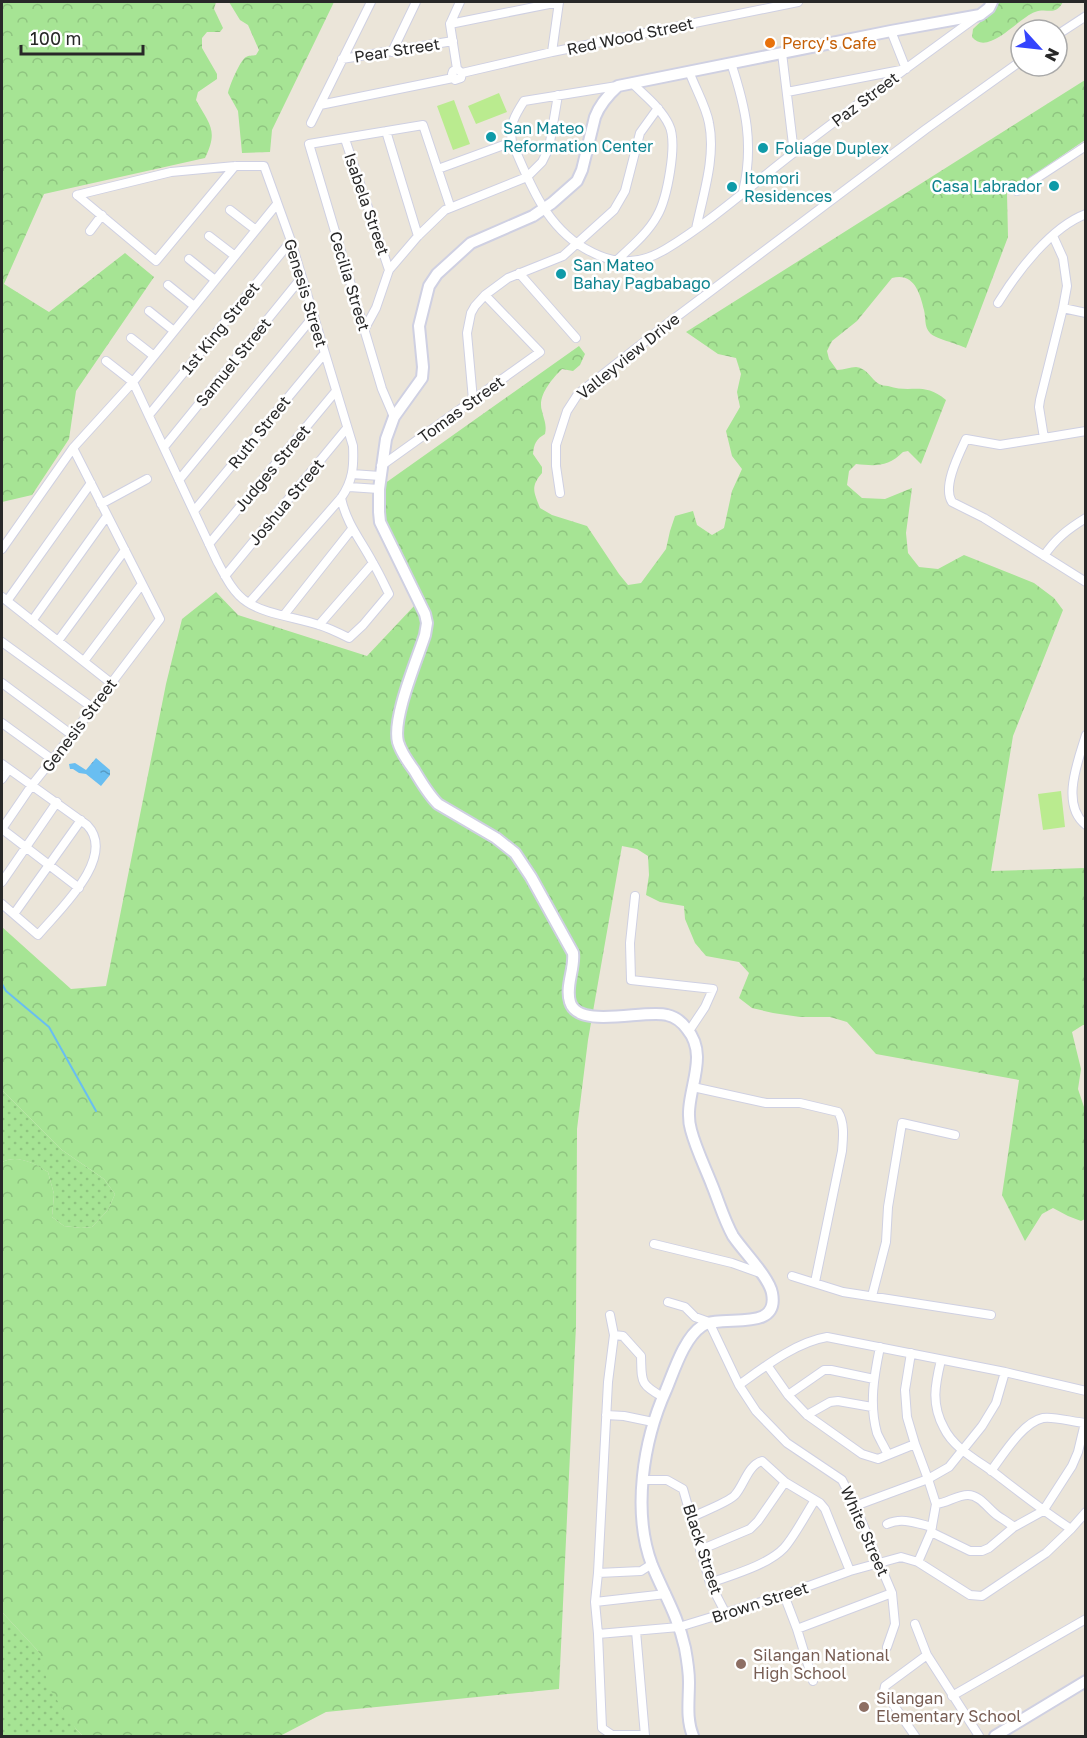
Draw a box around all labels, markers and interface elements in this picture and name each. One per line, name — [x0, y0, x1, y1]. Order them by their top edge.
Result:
street label: Red Wood Street — [565, 13, 695, 59]
scale bar — [21, 18, 142, 56]
north arrow — [1009, 18, 1069, 78]
text: 100 m — [30, 27, 81, 49]
street label: Pear Street — [353, 33, 441, 67]
place label: Percy's Cafe — [782, 33, 877, 53]
marker: Percy's Cafe — [763, 36, 777, 50]
text: N — [1041, 45, 1064, 65]
street label: Paz Street — [827, 67, 903, 131]
place label: San Mateo Reformation Center — [503, 118, 653, 156]
marker: San Mateo Reformation Center — [484, 130, 498, 144]
place label: Foliage Duplex — [775, 138, 889, 158]
marker: Foliage Duplex — [756, 141, 770, 155]
street label: Isabela Street — [340, 150, 394, 258]
place label: Itomori Residences — [744, 168, 832, 206]
place label: Casa Labrador — [932, 176, 1042, 196]
marker: Casa Labrador — [1047, 179, 1061, 193]
marker: Itomori Residences — [725, 180, 739, 194]
street label: Cecilia Street — [325, 229, 375, 333]
street label: Genesis Street — [280, 236, 332, 350]
place label: San Mateo Bahay Pagbabago — [573, 255, 711, 293]
marker: San Mateo Bahay Pagbabago — [554, 267, 568, 281]
street label: 1st King Street — [177, 278, 263, 378]
street label: Valleyview Drive — [573, 308, 683, 404]
street label: Samuel Street — [191, 313, 275, 411]
street label: Tomas Street — [414, 371, 508, 447]
street label: Ruth Street — [224, 392, 294, 472]
street label: Judges Street — [230, 420, 314, 516]
street label: Joshua Street — [244, 455, 328, 549]
street label: Genesis Street — [37, 674, 121, 776]
street label: White Street — [836, 1483, 894, 1579]
street label: Black Street — [679, 1501, 727, 1597]
street label: Brown Street — [709, 1577, 811, 1627]
place label: Silangan National High School — [753, 1645, 890, 1683]
marker: Silangan National High School — [734, 1657, 748, 1671]
place label: Silangan Elementary School — [876, 1688, 1021, 1726]
marker: Silangan Elementary School — [857, 1700, 871, 1714]

